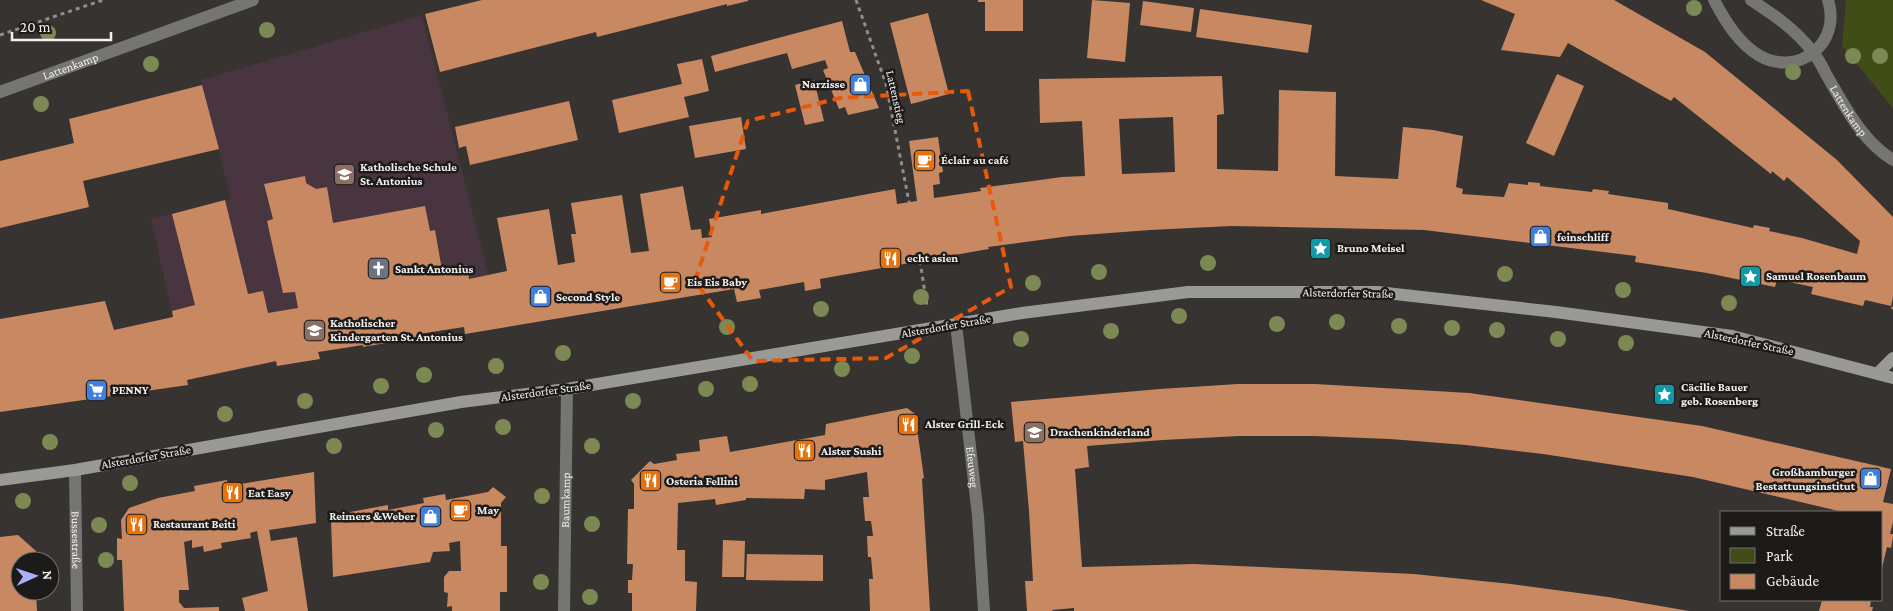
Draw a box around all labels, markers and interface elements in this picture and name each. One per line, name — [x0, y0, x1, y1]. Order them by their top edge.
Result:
scale bar — [12, 10, 111, 42]
text: 20 m — [20, 19, 51, 35]
street label: Lattenkamp — [41, 50, 100, 83]
street label: Lattenstieg — [883, 69, 909, 125]
shop icon: Narzisse — [849, 72, 873, 96]
place label: Narzisse — [802, 77, 845, 91]
street label: Lattenkamp — [1827, 83, 1870, 139]
cafe icon: Éclair au café — [913, 148, 937, 172]
place label: Éclair au café — [941, 153, 1009, 167]
place label: Katholische Schule St. Antonius — [360, 160, 457, 188]
school or university icon: Katholische Schule St. Antonius — [332, 162, 356, 186]
shop icon: feinschliff — [1529, 225, 1553, 249]
place label: feinschliff — [1557, 230, 1610, 244]
place icon: Bruno Meisel — [1309, 236, 1333, 260]
place label: Bruno Meisel — [1337, 241, 1405, 255]
restaurant icon: echt asien — [879, 246, 903, 270]
place label: echt asien — [907, 251, 958, 265]
church icon: Sankt Antonius — [367, 257, 391, 281]
place label: Sankt Antonius — [395, 262, 474, 276]
place icon: Samuel Rosenbaum — [1738, 264, 1762, 288]
place label: Samuel Rosenbaum — [1766, 269, 1867, 283]
cafe icon: Eis Eis Baby — [659, 270, 683, 294]
place label: Eis Eis Baby — [687, 275, 747, 289]
shop icon: Second Style — [528, 285, 552, 309]
street label: Alsterdorfer Straße — [1302, 285, 1394, 301]
place label: Second Style — [556, 290, 620, 304]
street label: Alsterdorfer Straße — [900, 311, 992, 341]
place label: Katholischer Kindergarten St. Antonius — [330, 316, 463, 344]
school or university icon: Katholischer Kindergarten St. Antonius — [302, 318, 326, 342]
street label: Alsterdorfer Straße — [1703, 326, 1795, 358]
supermarket icon: PENNY — [84, 378, 108, 402]
street label: Alsterdorfer Straße — [500, 378, 592, 404]
place label: Cäcilie Bauer geb. Rosenberg — [1681, 380, 1758, 408]
place icon: Cäcilie Bauer geb. Rosenberg — [1653, 382, 1677, 406]
place label: PENNY — [112, 383, 149, 397]
restaurant icon: Alster Grill-Eck — [897, 412, 921, 436]
place label: Alster Grill-Eck — [924, 417, 1004, 431]
school or university icon: Drachenkinderland — [1022, 420, 1046, 444]
place label: Drachenkinderland — [1050, 425, 1150, 439]
restaurant icon: Alster Sushi — [793, 439, 817, 463]
street label: Alsterdorfer Straße — [100, 442, 192, 472]
place label: Alster Sushi — [820, 444, 882, 458]
street label: Efeuweg — [963, 446, 982, 489]
place label: Großhamburger Bestattungsinstitut — [1756, 465, 1856, 493]
shop icon: Großhamburger Bestattungsinstitut — [1859, 467, 1883, 491]
restaurant icon: Osteria Fellini — [638, 469, 662, 493]
street label: Baumkamp — [558, 472, 573, 528]
place label: Osteria Fellini — [666, 474, 738, 488]
restaurant icon: Eat Easy — [220, 481, 244, 505]
place label: Eat Easy — [248, 486, 291, 500]
cafe icon: May — [449, 498, 473, 522]
place label: May — [477, 503, 499, 517]
shop icon: Reimers &Weber — [419, 504, 443, 528]
place label: Reimers &Weber — [329, 509, 415, 523]
street label: Bussestraße — [69, 511, 83, 569]
legend — [1720, 511, 1883, 601]
restaurant icon: Restaurant Beiti — [125, 512, 149, 536]
place label: Restaurant Beiti — [153, 517, 236, 531]
text: Straße — [1766, 523, 1805, 539]
text: Park — [1766, 548, 1793, 564]
north arrow — [10, 551, 60, 601]
text: N — [40, 570, 56, 581]
text: Gebäude — [1766, 573, 1820, 589]

